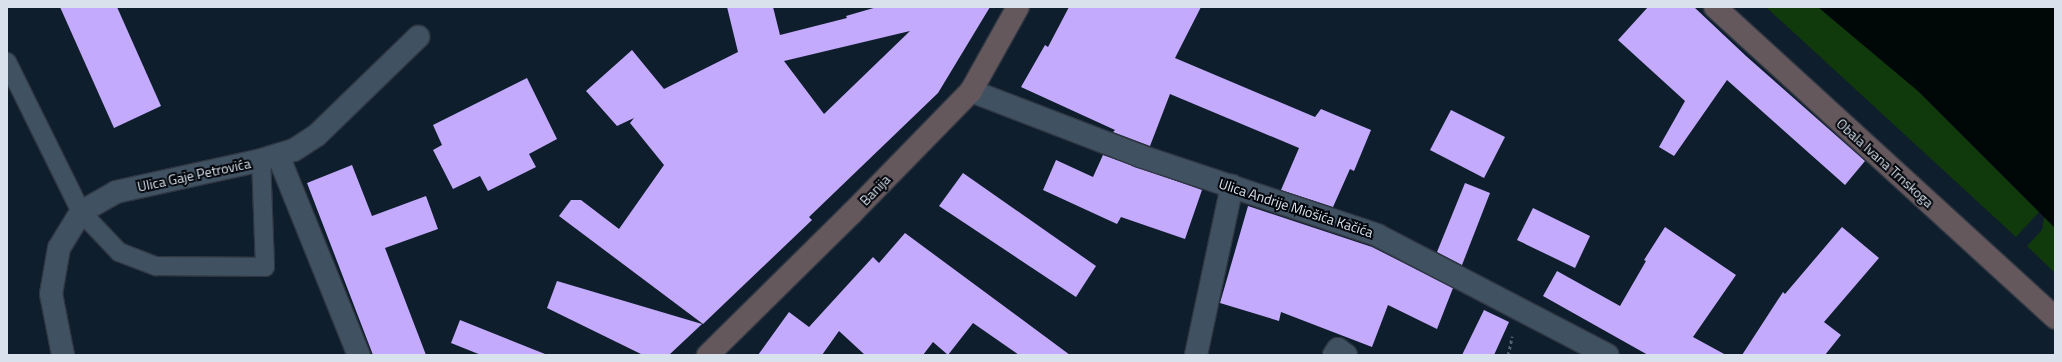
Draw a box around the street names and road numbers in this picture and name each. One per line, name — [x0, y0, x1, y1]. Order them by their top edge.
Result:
street label: Obala Ivana Trnskoga — [1833, 115, 1937, 211]
street label: Ulica Gaje Petrovića — [136, 155, 252, 195]
street label: Banija — [856, 171, 894, 209]
street label: Ulica Andrije Miošića Kačića — [1217, 175, 1375, 241]

